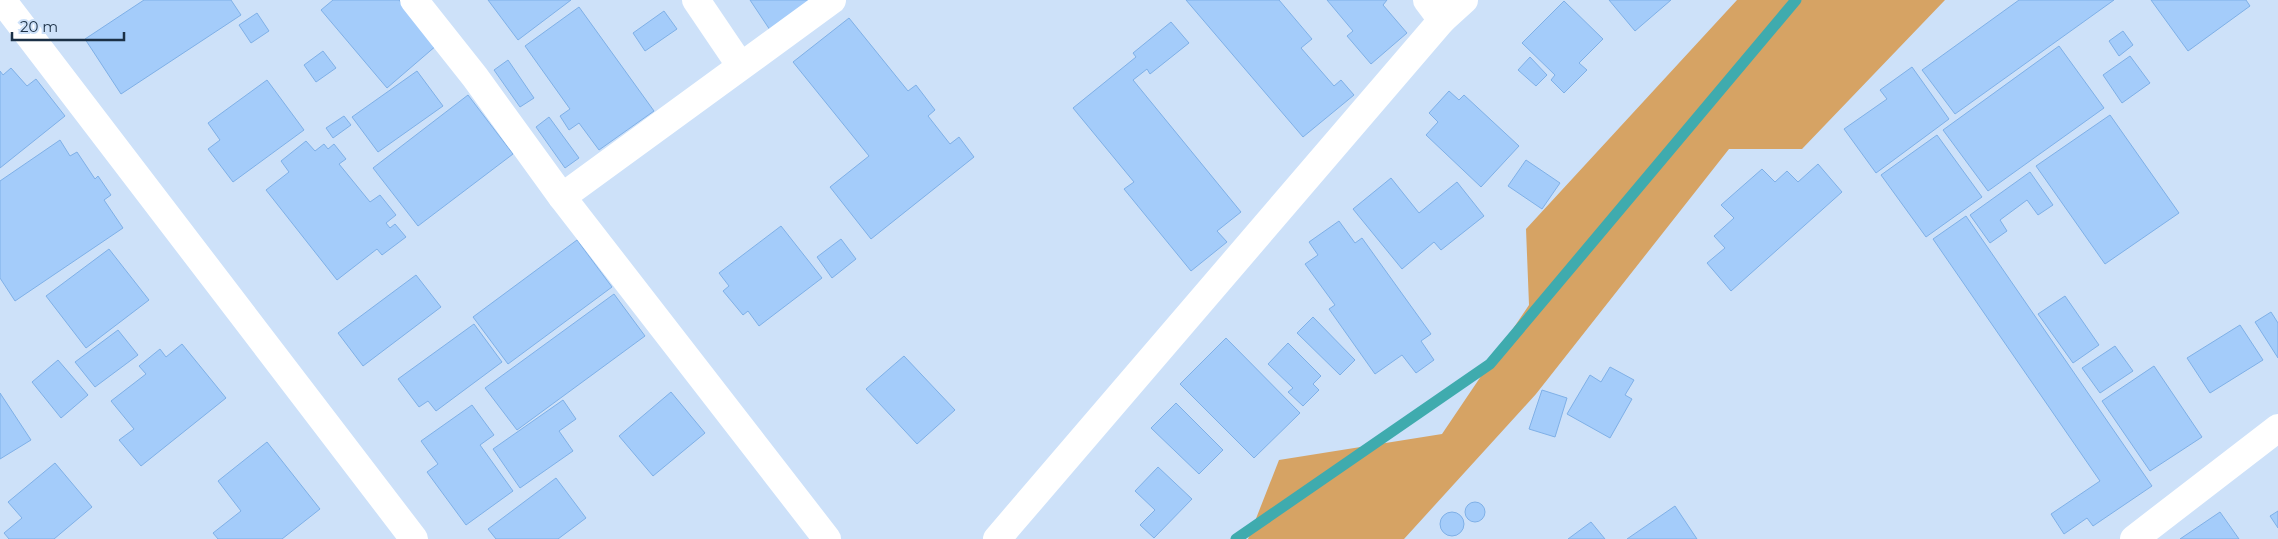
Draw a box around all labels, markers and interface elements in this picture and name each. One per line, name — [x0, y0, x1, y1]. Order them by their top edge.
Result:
scale bar — [12, 10, 125, 42]
text: 20 m — [20, 17, 58, 36]

